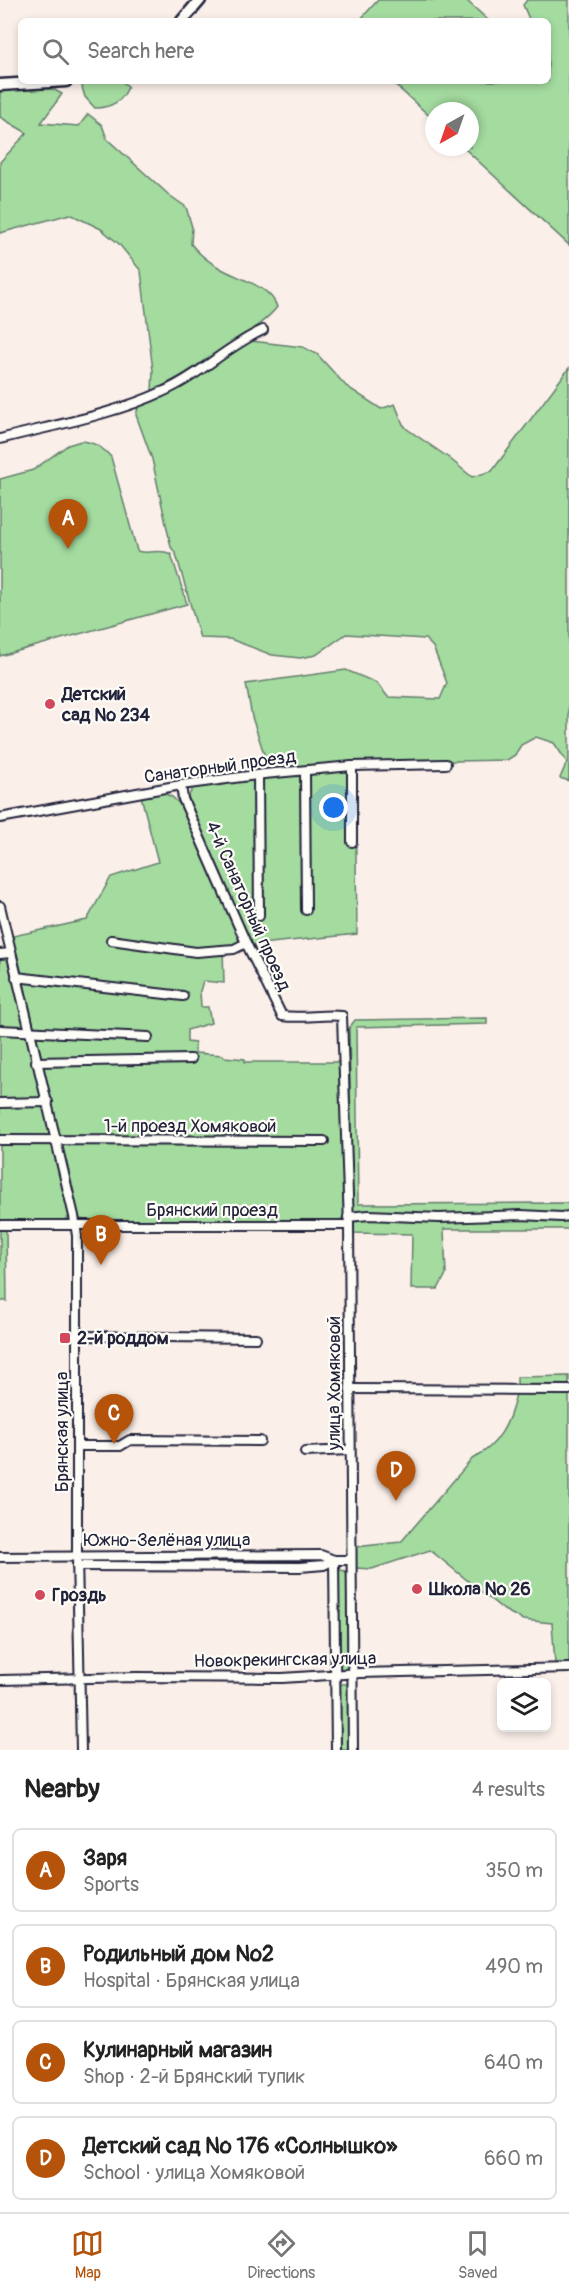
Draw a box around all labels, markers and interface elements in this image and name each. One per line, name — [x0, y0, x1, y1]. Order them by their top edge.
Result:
search box — [18, 18, 551, 84]
icon: search — [39, 35, 72, 68]
text: Search here — [87, 37, 194, 65]
north arrow — [425, 102, 479, 156]
pin: A — [48, 500, 88, 549]
place label: Детский сад № 234 — [61, 683, 151, 727]
marker: Детский сад № 234 — [43, 697, 57, 711]
street label: Санаторный проезд — [143, 745, 297, 789]
your location — [319, 793, 348, 822]
street label: 4-й Санаторный проезд — [200, 818, 296, 995]
street label: 1-й проезд Хомяковой — [104, 1115, 276, 1138]
street label: Брянский проезд — [146, 1199, 278, 1222]
pin: B — [82, 1216, 120, 1265]
street label: улица Хомяковой — [323, 1316, 346, 1451]
place label: 2-й роддом — [77, 1327, 169, 1350]
marker: 2-й роддом — [58, 1331, 72, 1345]
street label: Брянская улица — [51, 1372, 74, 1492]
pin: C — [94, 1394, 134, 1444]
pin: D — [376, 1452, 416, 1501]
street label: Южно-Зелёная улица — [84, 1529, 250, 1552]
place label: Школа № 26 — [428, 1578, 531, 1601]
marker: Школа № 26 — [410, 1582, 424, 1596]
place label: Гроздь — [52, 1584, 107, 1607]
marker: Гроздь — [33, 1588, 47, 1602]
street label: Новокрекингская улица — [193, 1647, 377, 1673]
map controls — [497, 1678, 551, 1732]
button: layers — [497, 1678, 551, 1732]
text: Nearby — [24, 1773, 100, 1805]
text: 4 results — [472, 1777, 545, 1802]
text: Заря — [83, 1844, 127, 1872]
text: A — [39, 1858, 52, 1883]
text: 350 m — [485, 1858, 543, 1883]
text: Sports — [83, 1872, 139, 1897]
text: Родильный дом №2 — [83, 1940, 274, 1968]
text: B — [40, 1954, 51, 1979]
text: 490 m — [485, 1954, 543, 1979]
text: Hospital · Брянская улица — [83, 1968, 300, 1993]
text: Кулинарный магазин — [83, 2036, 272, 2064]
text: C — [39, 2050, 52, 2075]
text: 640 m — [484, 2050, 543, 2075]
text: Shop · 2-й Брянский тупик — [83, 2064, 305, 2089]
text: Детский сад № 176 «Солнышко» — [83, 2132, 397, 2160]
text: D — [39, 2146, 52, 2171]
text: 660 m — [484, 2146, 543, 2171]
text: School · улица Хомяковой — [83, 2160, 305, 2185]
tab: Map — [71, 2227, 104, 2283]
tab: Directions — [247, 2227, 315, 2283]
tab: Saved — [458, 2227, 498, 2283]

